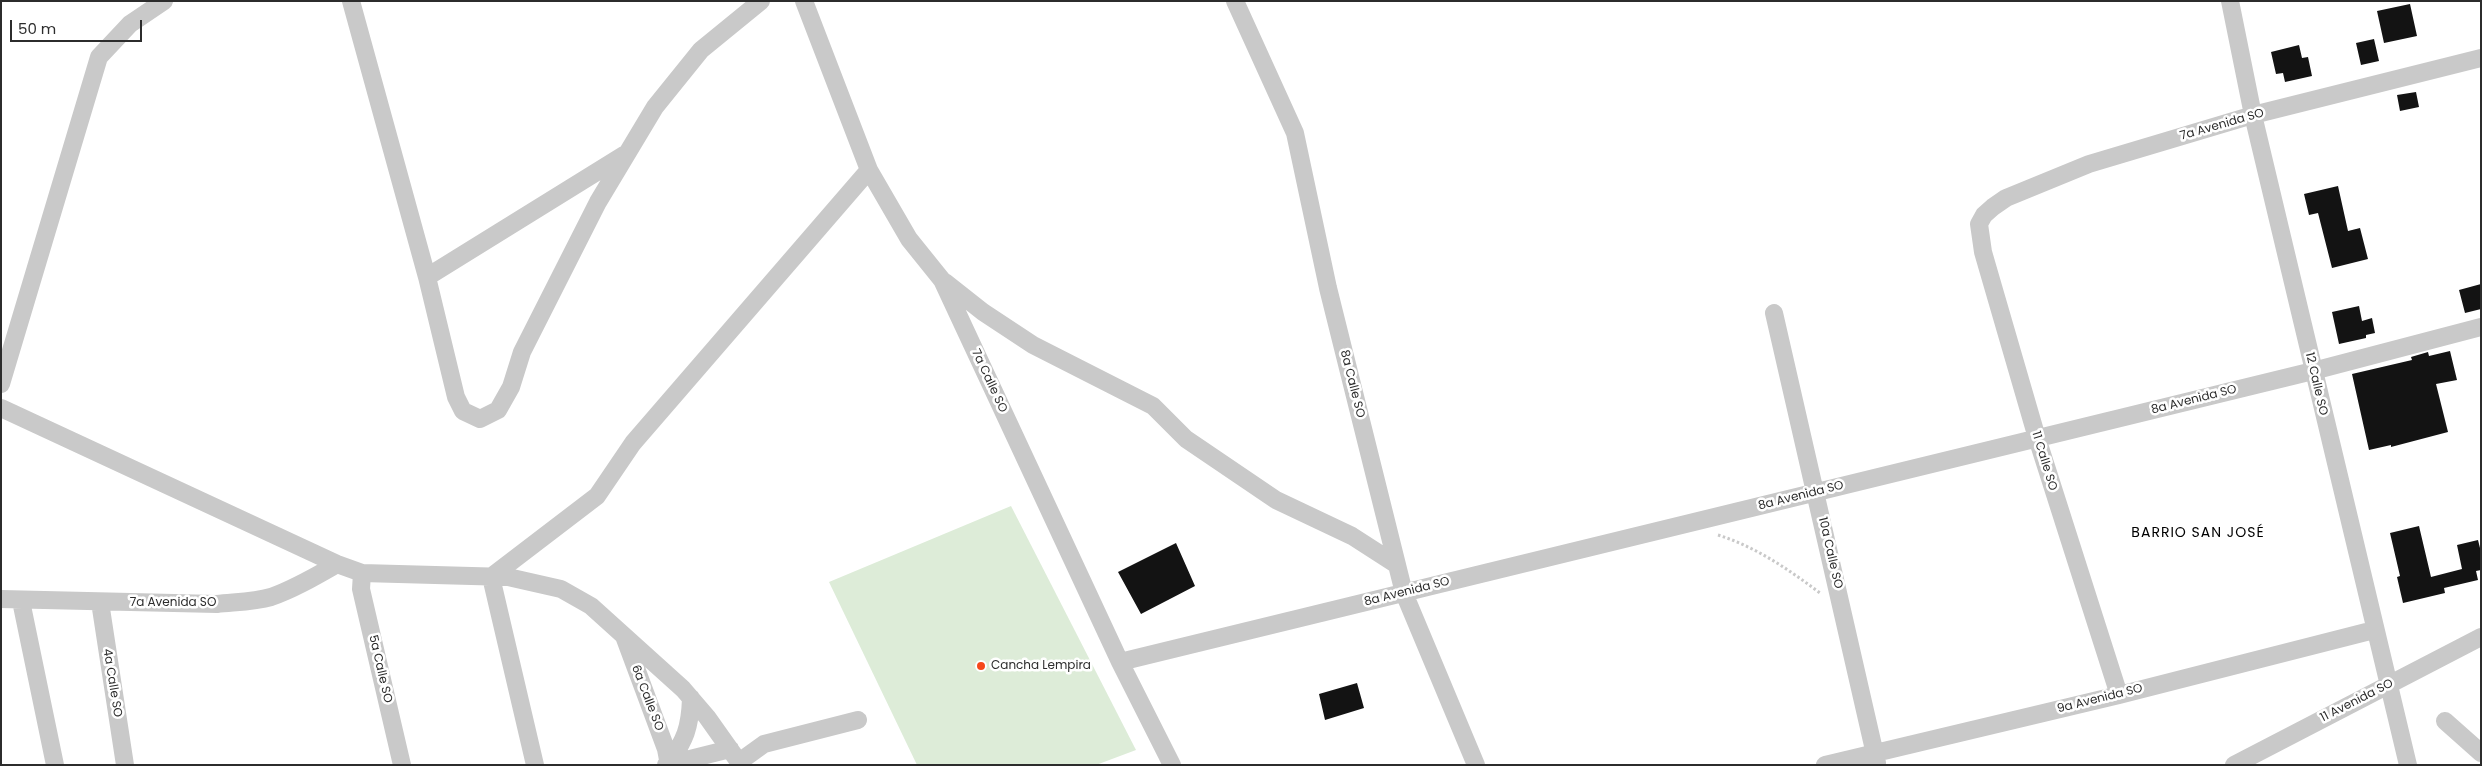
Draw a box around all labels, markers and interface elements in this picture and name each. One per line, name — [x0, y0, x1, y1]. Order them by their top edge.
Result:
scale bar — [12, 10, 145, 42]
text: 50 m — [18, 18, 56, 39]
street label: 7a Avenida SO — [2178, 106, 2266, 144]
street label: 7a Calle SO — [968, 347, 1010, 415]
street label: 8a Calle SO — [1337, 349, 1367, 419]
street label: 12 Calle SO — [2302, 351, 2330, 417]
street label: 8a Avenida SO — [2150, 382, 2238, 418]
street label: 11 Calle SO — [2028, 430, 2060, 492]
street label: 8a Avenida SO — [1757, 478, 1845, 514]
street label: 10a Calle SO — [1815, 516, 1845, 590]
district label: BARRIO SAN JOSÉ — [2129, 525, 2267, 541]
street label: 8a Avenida SO — [1363, 574, 1451, 610]
street label: 7a Avenida SO — [130, 596, 216, 610]
street label: 5a Calle SO — [365, 634, 395, 704]
street label: 4a Calle SO — [99, 648, 125, 718]
place label: Cancha Lempira — [991, 659, 1091, 673]
marker: Cancha Lempira — [975, 660, 987, 672]
street label: 6a Calle SO — [628, 663, 666, 733]
street label: 11 Avenida SO — [2318, 676, 2396, 726]
street label: 9a Avenida SO — [2056, 681, 2144, 717]

